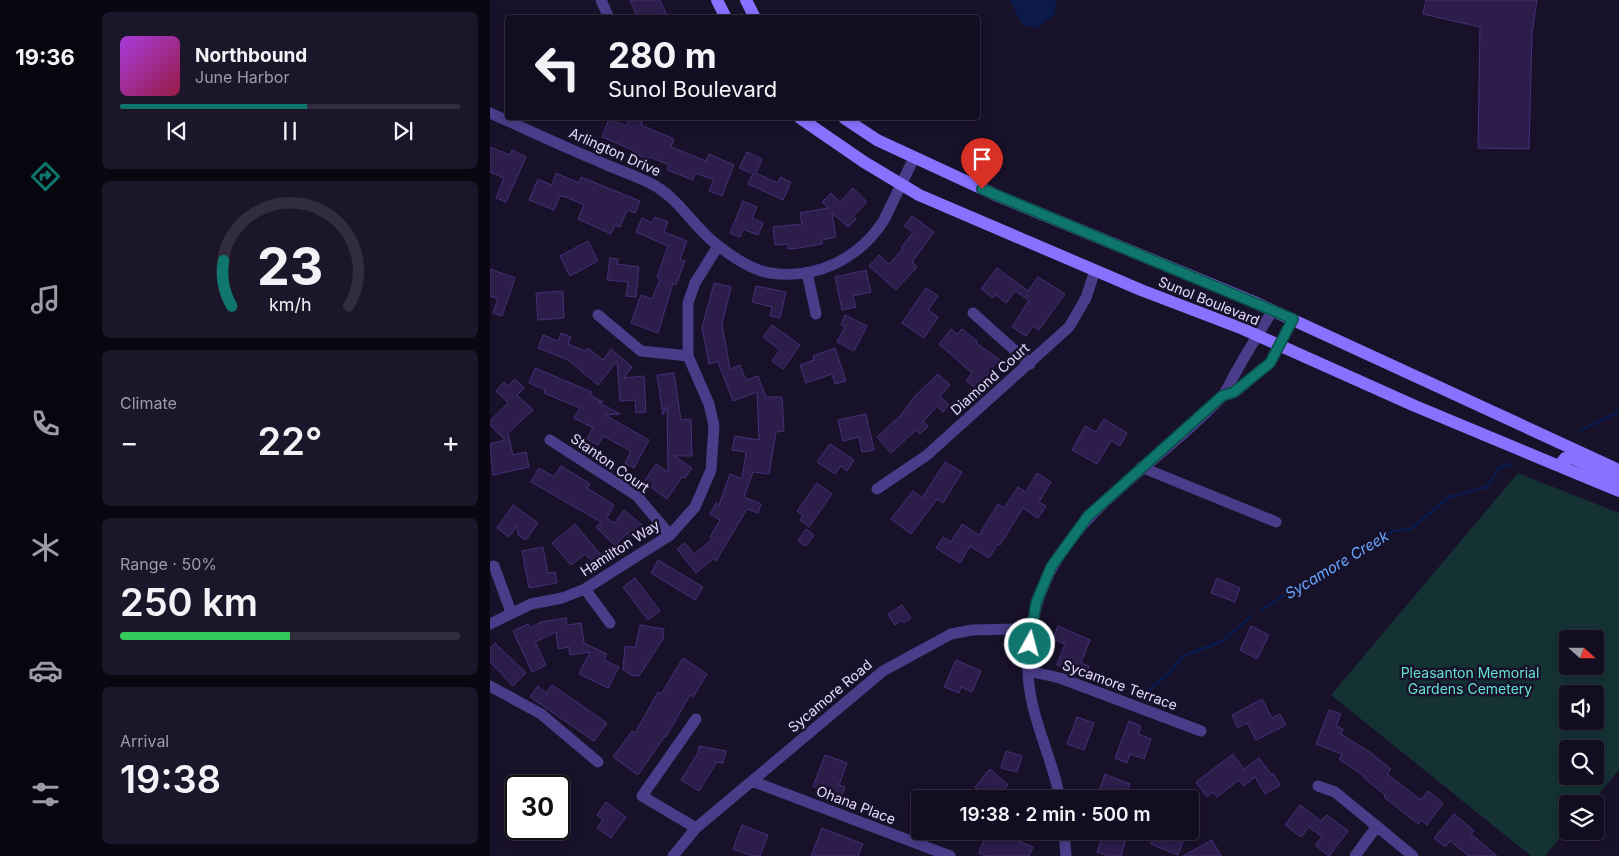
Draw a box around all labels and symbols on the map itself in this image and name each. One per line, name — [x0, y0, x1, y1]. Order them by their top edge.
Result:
street label: Arlington Drive — [567, 124, 664, 179]
pin — [961, 138, 1003, 189]
street label: Sunol Boulevard — [1156, 272, 1262, 329]
street label: Diamond Court — [947, 339, 1033, 418]
street label: Stanton Court — [568, 429, 653, 496]
street label: Hamilton Way — [577, 516, 663, 580]
water label: Sycamore Creek — [1281, 526, 1393, 603]
position arrow — [1003, 617, 1055, 669]
north arrow — [1559, 630, 1604, 675]
street label: Sycamore Road — [784, 656, 875, 736]
street label: Sycamore Terrace — [1060, 656, 1180, 713]
park label: Pleasanton Memorial Gardens Cemetery — [1401, 664, 1539, 697]
speed limit sign: 30 — [505, 775, 570, 840]
street label: Ohana Place — [814, 782, 898, 827]

